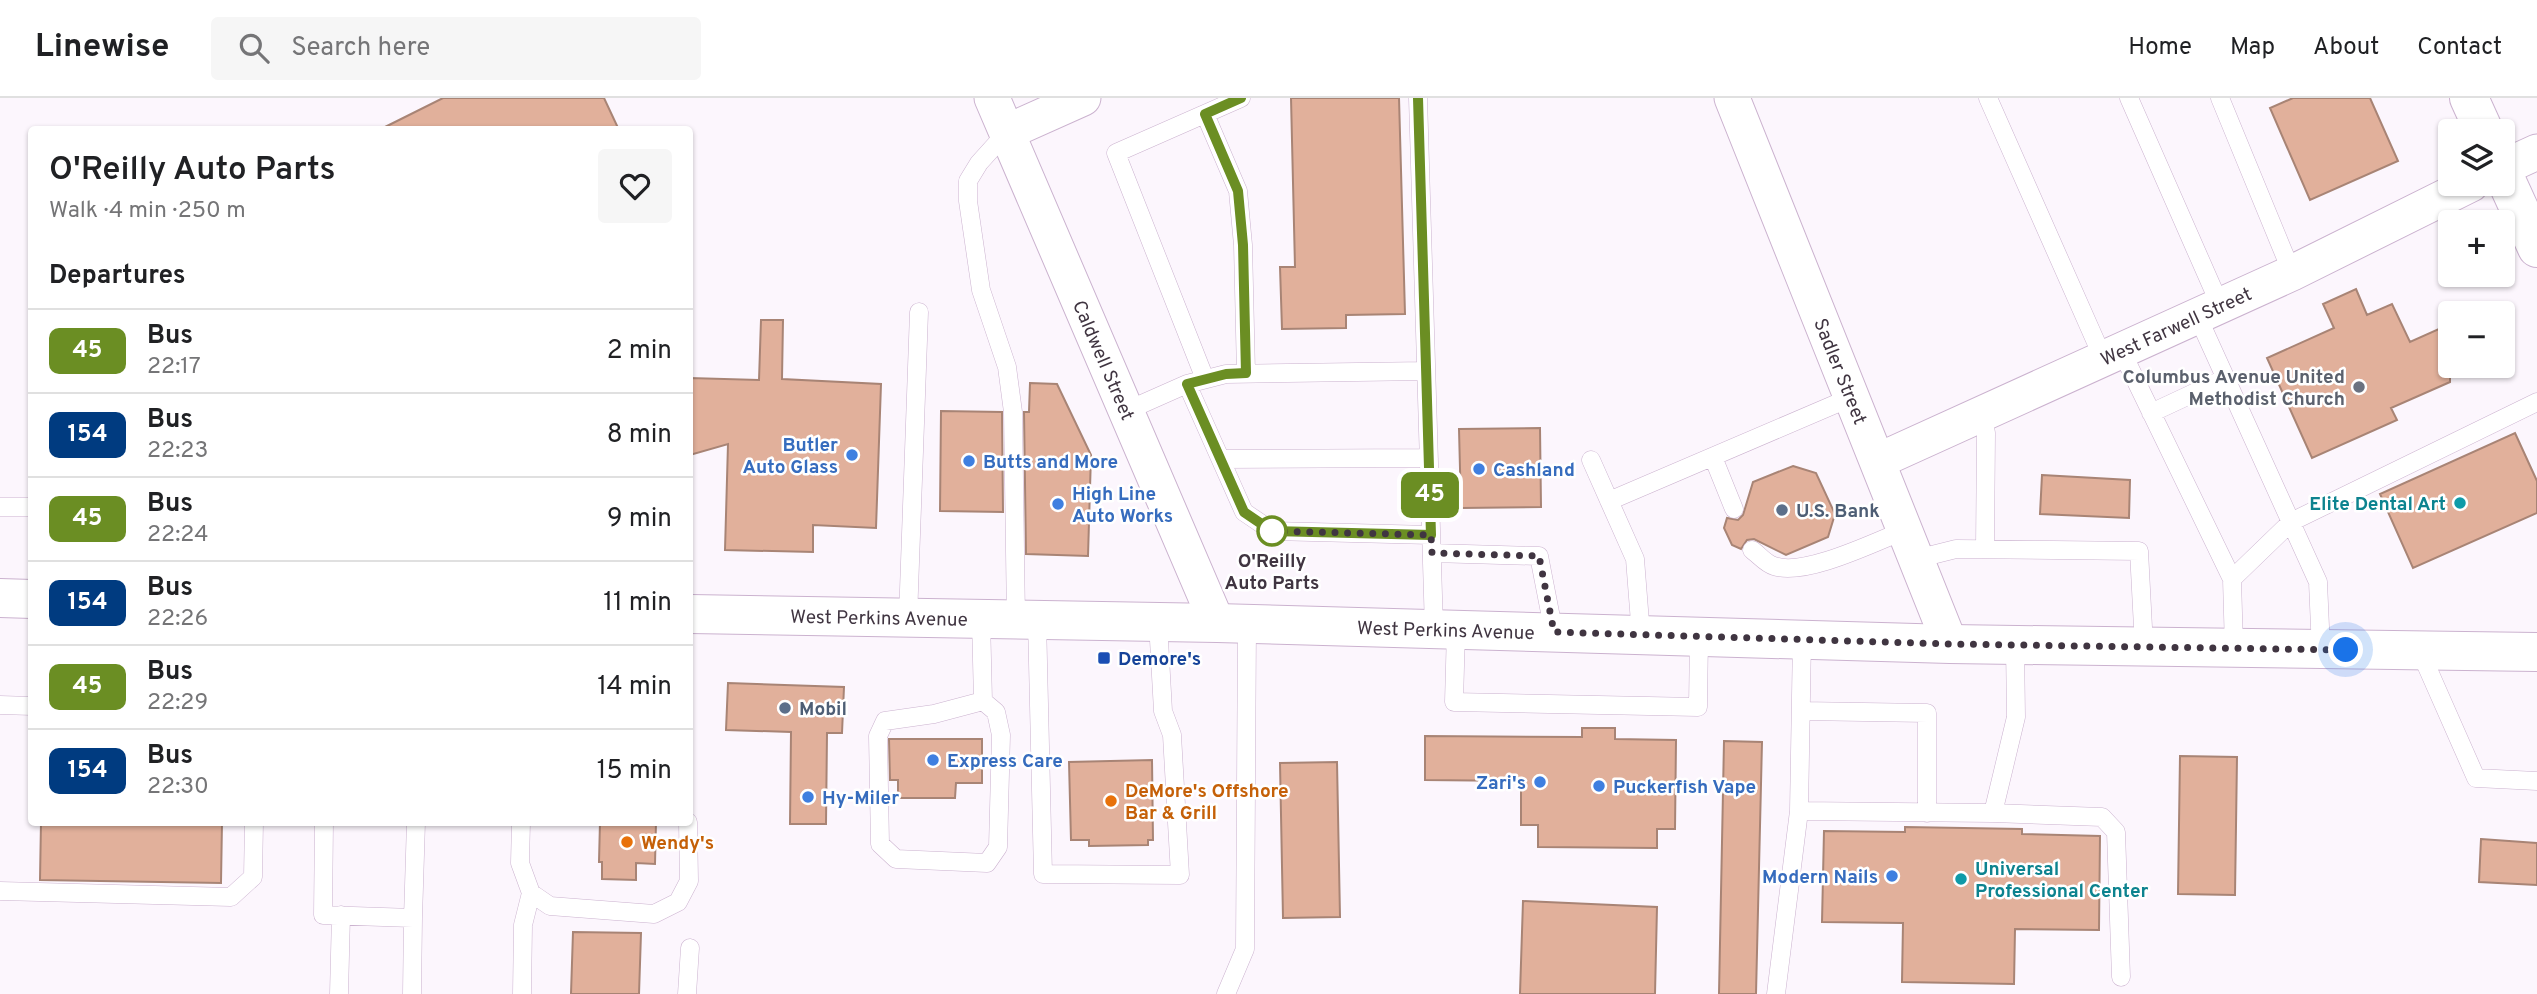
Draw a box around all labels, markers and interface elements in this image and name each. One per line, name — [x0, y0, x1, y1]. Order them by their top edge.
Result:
search box — [211, 17, 701, 80]
text: Linewise — [35, 27, 169, 69]
icon: search — [235, 29, 273, 67]
text: Search here — [291, 32, 430, 65]
text: Home — [2128, 33, 2192, 63]
text: Map — [2230, 33, 2275, 63]
text: About — [2313, 33, 2379, 63]
text: Contact — [2417, 33, 2502, 63]
map controls — [2438, 119, 2515, 378]
button: layers — [2438, 119, 2515, 196]
button: heart — [598, 149, 672, 223]
text: O'Reilly Auto Parts — [49, 150, 336, 192]
text: Walk · 4 min · 250 m — [49, 197, 246, 226]
button: + — [2438, 210, 2515, 287]
text: Departures — [49, 260, 186, 293]
street label: West Farwell Street — [2097, 283, 2256, 372]
street label: Caldwell Street — [1066, 297, 1139, 424]
button: − — [2438, 301, 2515, 378]
street label: Sadler Street — [1807, 315, 1871, 428]
text: Bus — [147, 320, 193, 353]
text: 2 min — [607, 335, 672, 368]
text: 45 — [72, 336, 103, 366]
text: 22:17 — [147, 353, 201, 382]
place label: Columbus Avenue United Methodist Church — [2123, 366, 2345, 412]
marker: Columbus Avenue United Methodist Church — [2351, 379, 2367, 395]
text: Bus — [147, 404, 193, 437]
text: 8 min — [607, 419, 672, 452]
text: 154 — [67, 420, 108, 450]
place label: Butler Auto Glass — [742, 434, 838, 480]
text: 22:23 — [147, 437, 208, 466]
marker: Butler Auto Glass — [844, 447, 860, 463]
place label: Butts and More — [983, 451, 1118, 475]
marker: Butts and More — [961, 453, 977, 469]
place label: Cashland — [1493, 459, 1575, 483]
marker: Cashland — [1471, 461, 1487, 477]
line badge: 45 — [1398, 472, 1462, 518]
text: 45 — [1415, 480, 1445, 510]
place label: High Line Auto Works — [1072, 483, 1173, 529]
text: Bus — [147, 488, 193, 521]
place label: Elite Dental Art — [2309, 493, 2446, 517]
marker: Elite Dental Art — [2452, 495, 2468, 511]
marker: High Line Auto Works — [1050, 496, 1066, 512]
place label: U.S. Bank — [1796, 500, 1880, 524]
marker: U.S. Bank — [1774, 502, 1790, 518]
text: 9 min — [607, 503, 672, 536]
text: 45 — [72, 504, 103, 534]
marker: O'Reilly Auto Parts — [1257, 516, 1287, 546]
text: 22:24 — [147, 521, 208, 550]
place label: O'Reilly Auto Parts — [1225, 550, 1319, 596]
text: Bus — [147, 572, 193, 605]
text: 11 min — [603, 587, 672, 620]
text: 154 — [67, 588, 108, 618]
text: 22:26 — [147, 605, 208, 634]
street label: West Perkins Avenue — [790, 606, 968, 633]
street label: West Perkins Avenue — [1357, 617, 1535, 646]
your location — [2328, 632, 2363, 667]
place label: Demore's — [1118, 648, 1201, 672]
marker: Demore's — [1096, 650, 1112, 666]
text: Bus — [147, 656, 193, 689]
text: 14 min — [597, 671, 672, 704]
text: 45 — [72, 672, 103, 702]
text: 22:29 — [147, 689, 208, 718]
place label: Mobil — [799, 698, 847, 722]
marker: Mobil — [777, 700, 793, 716]
text: Bus — [147, 740, 193, 773]
place label: Express Care — [947, 750, 1063, 774]
marker: Express Care — [925, 752, 941, 768]
text: 15 min — [597, 755, 672, 788]
text: 154 — [67, 756, 108, 786]
place label: Zari's — [1476, 772, 1526, 796]
text: 22:30 — [147, 773, 209, 802]
marker: Zari's — [1532, 774, 1548, 790]
place label: Puckerfish Vape — [1613, 776, 1756, 800]
marker: Puckerfish Vape — [1591, 778, 1607, 794]
place label: DeMore's Offshore Bar & Grill — [1125, 780, 1289, 826]
place label: Hy-Miler — [822, 787, 899, 811]
marker: Hy-Miler — [800, 789, 816, 805]
marker: DeMore's Offshore Bar & Grill — [1103, 793, 1119, 809]
place label: Wendy's — [641, 832, 714, 856]
marker: Wendy's — [619, 834, 635, 850]
place label: Universal Professional Center — [1975, 858, 2149, 904]
place label: Modern Nails — [1762, 866, 1878, 890]
marker: Modern Nails — [1884, 868, 1900, 884]
marker: Universal Professional Center — [1953, 871, 1969, 887]

